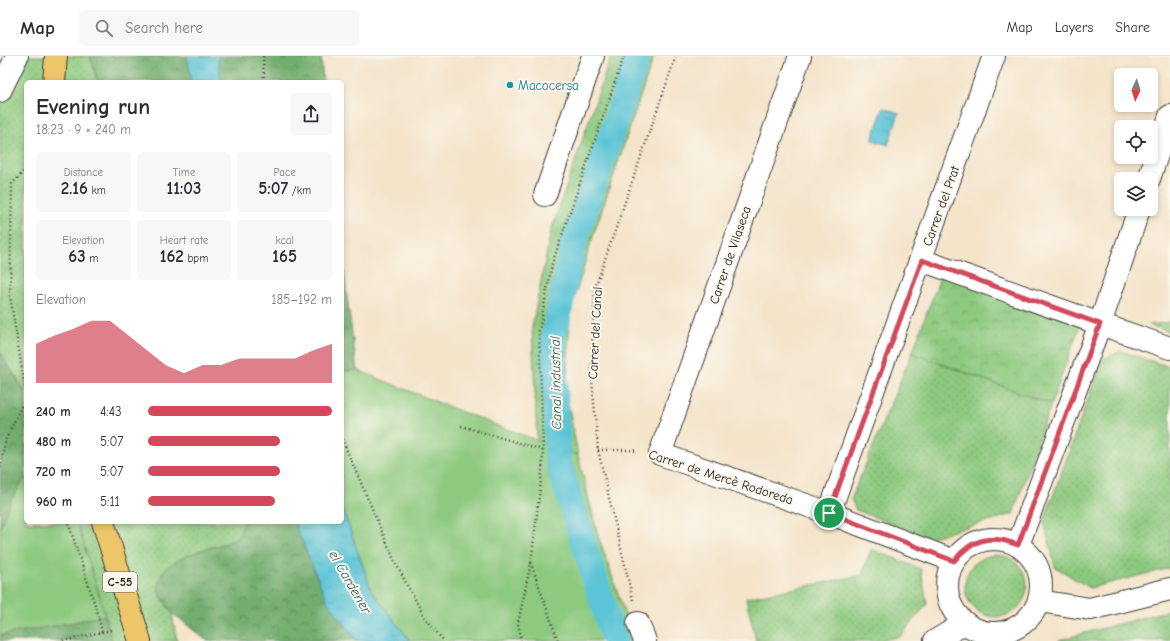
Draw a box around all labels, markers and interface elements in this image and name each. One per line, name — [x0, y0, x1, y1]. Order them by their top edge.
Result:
search box — [79, 10, 359, 46]
text: Map — [20, 17, 55, 39]
icon: search — [93, 17, 115, 39]
text: Search here — [125, 19, 203, 37]
text: Map — [1006, 19, 1033, 36]
text: Layers — [1055, 19, 1093, 36]
text: Share — [1115, 19, 1150, 36]
north arrow — [1114, 68, 1158, 112]
map controls — [1114, 68, 1158, 216]
place label: Macocersa — [518, 78, 579, 93]
marker: Macocersa — [505, 80, 515, 90]
button: share — [290, 93, 332, 135]
text: Evening run — [36, 94, 150, 120]
button: locate — [1114, 120, 1158, 164]
text: 18:23 · 9 × 240 m — [36, 122, 131, 137]
street label: Carrer del Prat — [920, 163, 963, 248]
text: Distance — [64, 166, 103, 179]
text: Time — [173, 166, 195, 179]
text: Pace — [274, 166, 296, 179]
button: layers — [1114, 172, 1158, 216]
text: 2.16 — [61, 179, 88, 198]
text: 11:03 — [166, 179, 201, 198]
text: 5:07 — [258, 179, 288, 198]
text: km — [88, 184, 106, 197]
text: /km — [288, 184, 311, 197]
street label: Carrer de Vilaseca — [706, 204, 754, 306]
text: Elevation — [62, 234, 104, 247]
text: Heart rate — [160, 234, 208, 247]
text: kcal — [275, 234, 294, 247]
text: 63 — [68, 247, 86, 266]
text: 162 — [160, 247, 184, 266]
text: 165 — [272, 247, 297, 266]
text: m — [86, 252, 98, 265]
text: bpm — [184, 252, 208, 265]
street label: Carrer del Canal — [585, 286, 605, 380]
text: Elevation — [36, 292, 86, 307]
text: 185–192 m — [271, 292, 332, 307]
water label: Canal industrial — [547, 335, 565, 430]
text: 240 m — [36, 404, 71, 419]
text: 4:43 — [100, 404, 122, 419]
text: 480 m — [36, 434, 71, 449]
text: 5:07 — [100, 434, 123, 449]
street label: Carrer de Mercè Rodoreda — [647, 447, 795, 507]
text: 720 m — [36, 464, 71, 479]
text: 5:07 — [100, 464, 123, 479]
text: 960 m — [36, 494, 72, 509]
text: 5:11 — [100, 494, 120, 509]
pin — [812, 496, 846, 530]
icon: arrive — [818, 502, 840, 524]
water label: el Cardener — [325, 547, 376, 618]
road number: C-55 — [103, 572, 137, 592]

